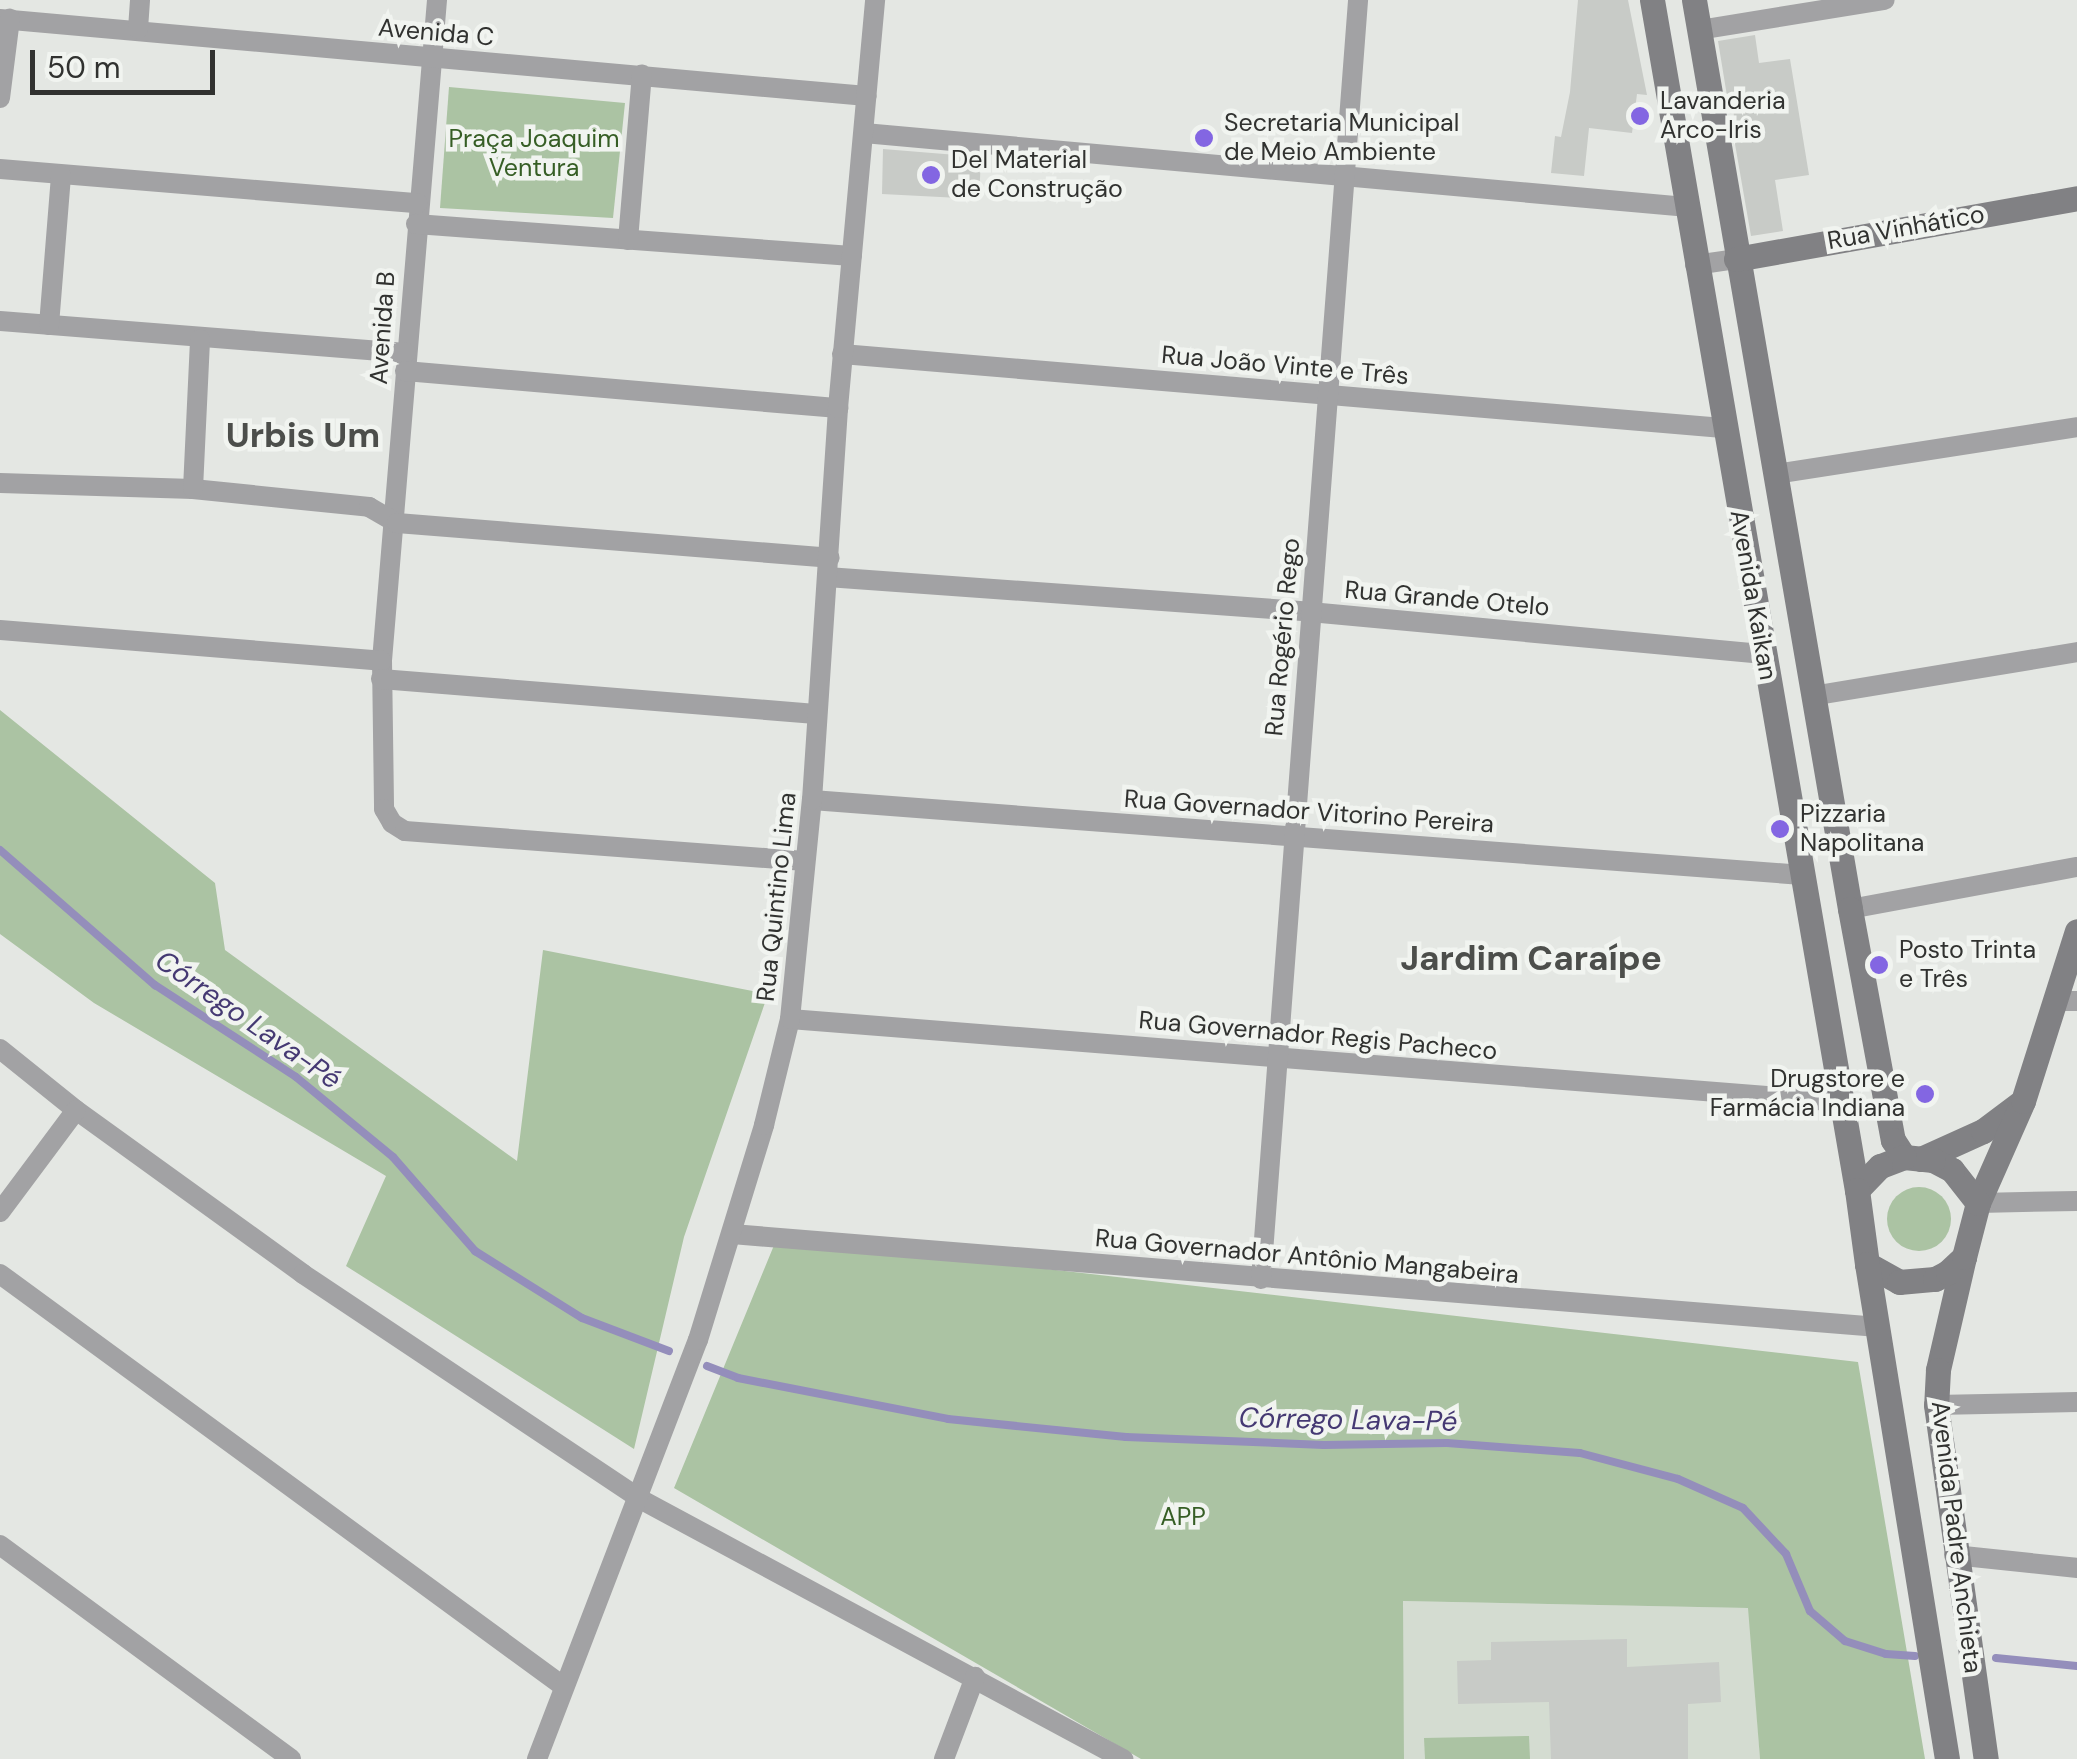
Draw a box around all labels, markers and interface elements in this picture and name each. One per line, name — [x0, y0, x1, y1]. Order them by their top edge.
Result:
street label: Avenida C — [377, 13, 495, 53]
scale bar — [35, 30, 220, 92]
text: 50 m — [47, 48, 121, 87]
place label: Lavanderia Arco-Iris — [1660, 87, 1786, 146]
marker: Lavanderia Arco-Iris — [1629, 105, 1651, 127]
place label: Secretaria Municipal de Meio Ambiente — [1224, 109, 1459, 168]
park label: Praça Joaquim Ventura — [448, 125, 620, 184]
marker: Secretaria Municipal de Meio Ambiente — [1193, 127, 1215, 149]
place label: Del Material de Construção — [951, 146, 1123, 205]
marker: Del Material de Construção — [920, 164, 942, 186]
street label: Rua Vinhático — [1825, 199, 1987, 257]
street label: Avenida B — [364, 270, 402, 386]
street label: Rua João Vinte e Três — [1160, 340, 1410, 392]
district label: Urbis Um — [226, 414, 380, 456]
street label: Avenida Kaikan — [1723, 507, 1783, 683]
street label: Rua Rogério Rego — [1259, 537, 1307, 737]
street label: Rua Grande Otelo — [1343, 575, 1551, 623]
street label: Rua Governador Vitorino Pereira — [1123, 784, 1495, 840]
street label: Rua Quintino Lima — [751, 791, 803, 1003]
place label: Pizzaria Napolitana — [1800, 800, 1924, 859]
marker: Pizzaria Napolitana — [1769, 818, 1791, 840]
place label: Posto Trinta e Três — [1899, 936, 2036, 995]
district label: Jardim Caraípe — [1400, 937, 1662, 979]
water label: Córrego Lava-Pé — [149, 943, 347, 1097]
marker: Posto Trinta e Três — [1868, 954, 1890, 976]
street label: Rua Governador Regis Pacheco — [1137, 1005, 1499, 1067]
place label: Drugstore e Farmácia Indiana — [1710, 1065, 1905, 1124]
marker: Drugstore e Farmácia Indiana — [1914, 1083, 1936, 1105]
street label: Rua Governador Antônio Mangabeira — [1094, 1224, 1520, 1290]
street label: Avenida Padre Anchieta — [1924, 1399, 1988, 1675]
water label: Córrego Lava-Pé — [1238, 1401, 1458, 1439]
park label: APP — [1160, 1502, 1206, 1532]

